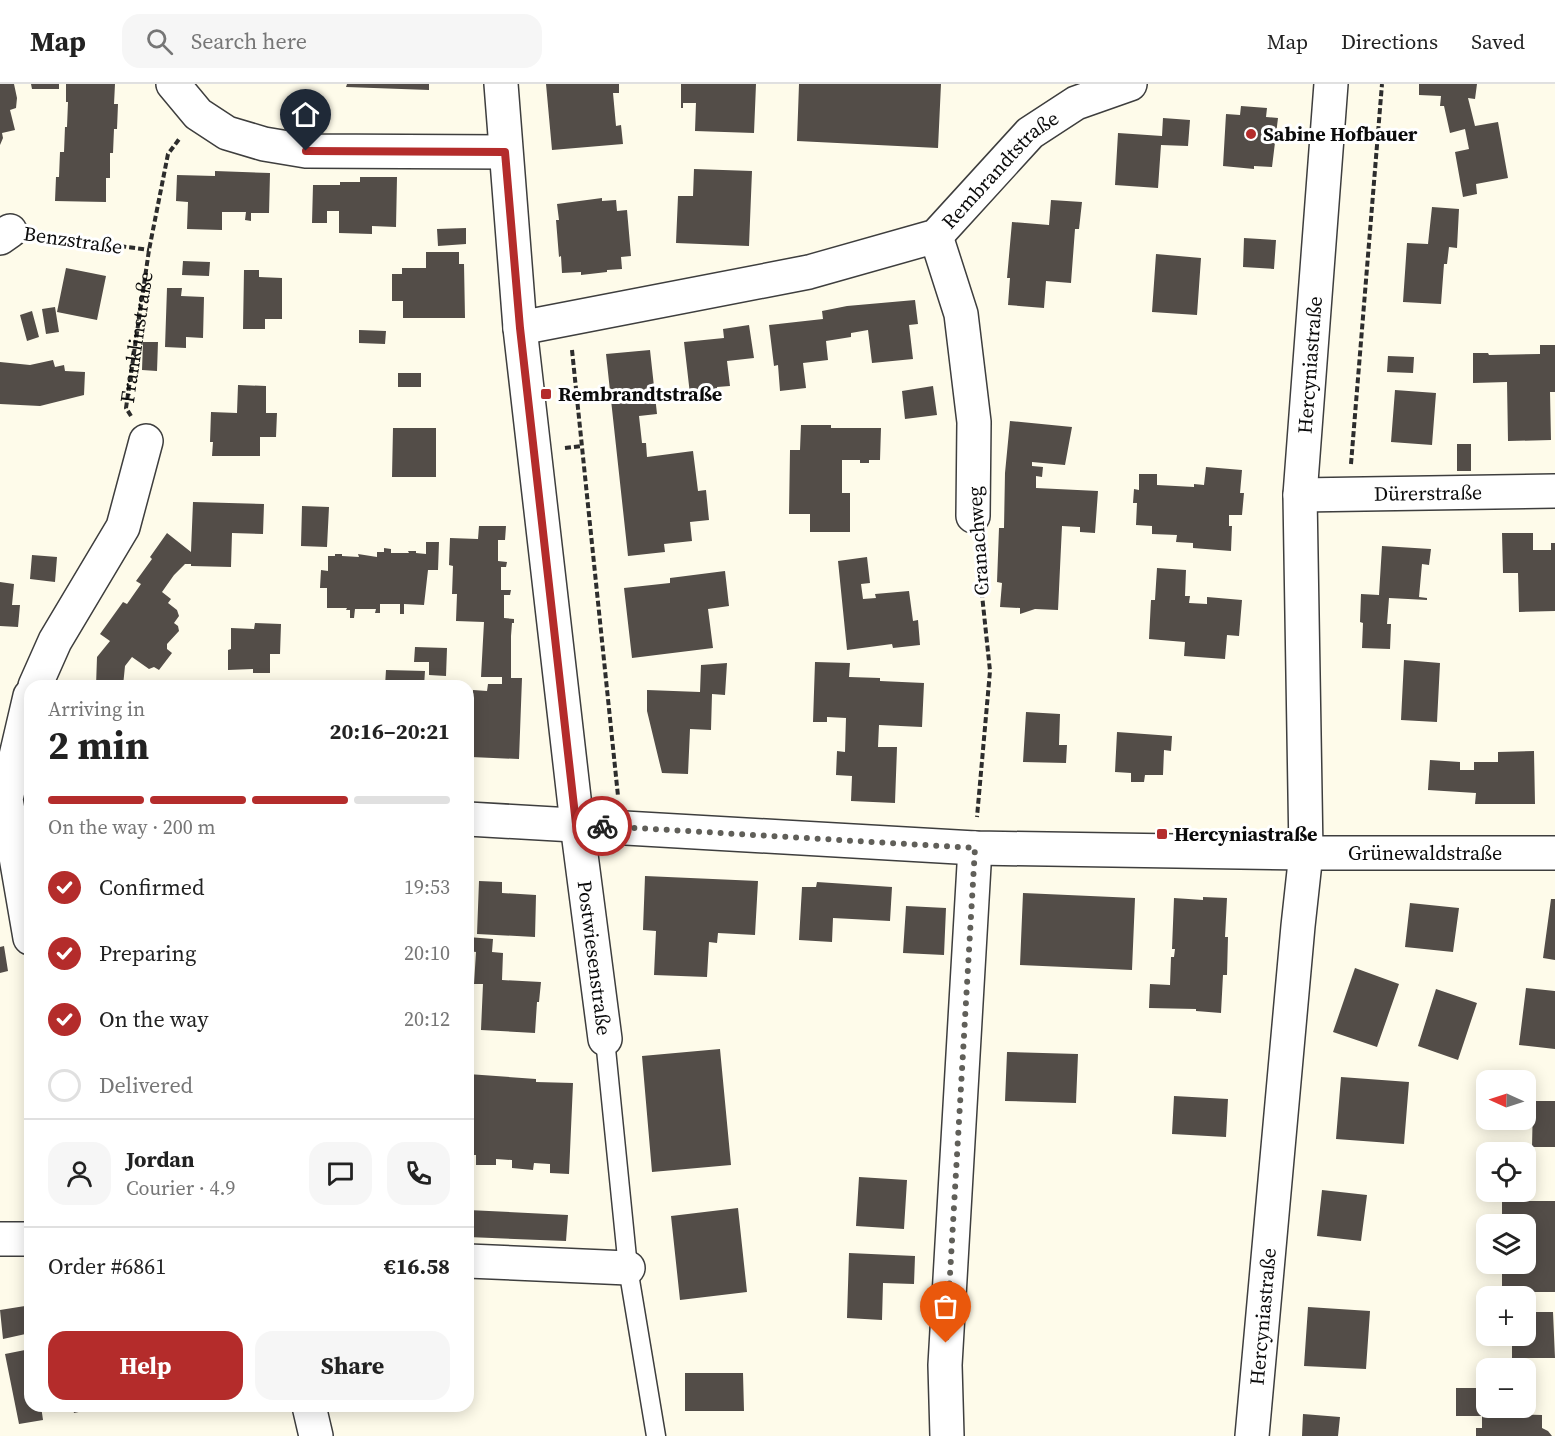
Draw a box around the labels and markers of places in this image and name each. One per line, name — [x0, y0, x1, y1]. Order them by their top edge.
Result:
pin — [280, 89, 331, 151]
place label: Sabine Hofbauer — [1263, 120, 1418, 148]
marker: Sabine Hofbauer — [1244, 127, 1258, 141]
place label: Rembrandtstraße — [558, 380, 722, 408]
marker: Rembrandtstraße — [539, 387, 553, 401]
place label: Hercyniastraße — [1174, 820, 1318, 848]
marker: Hercyniastraße — [1155, 827, 1169, 841]
pin — [920, 1281, 971, 1343]

